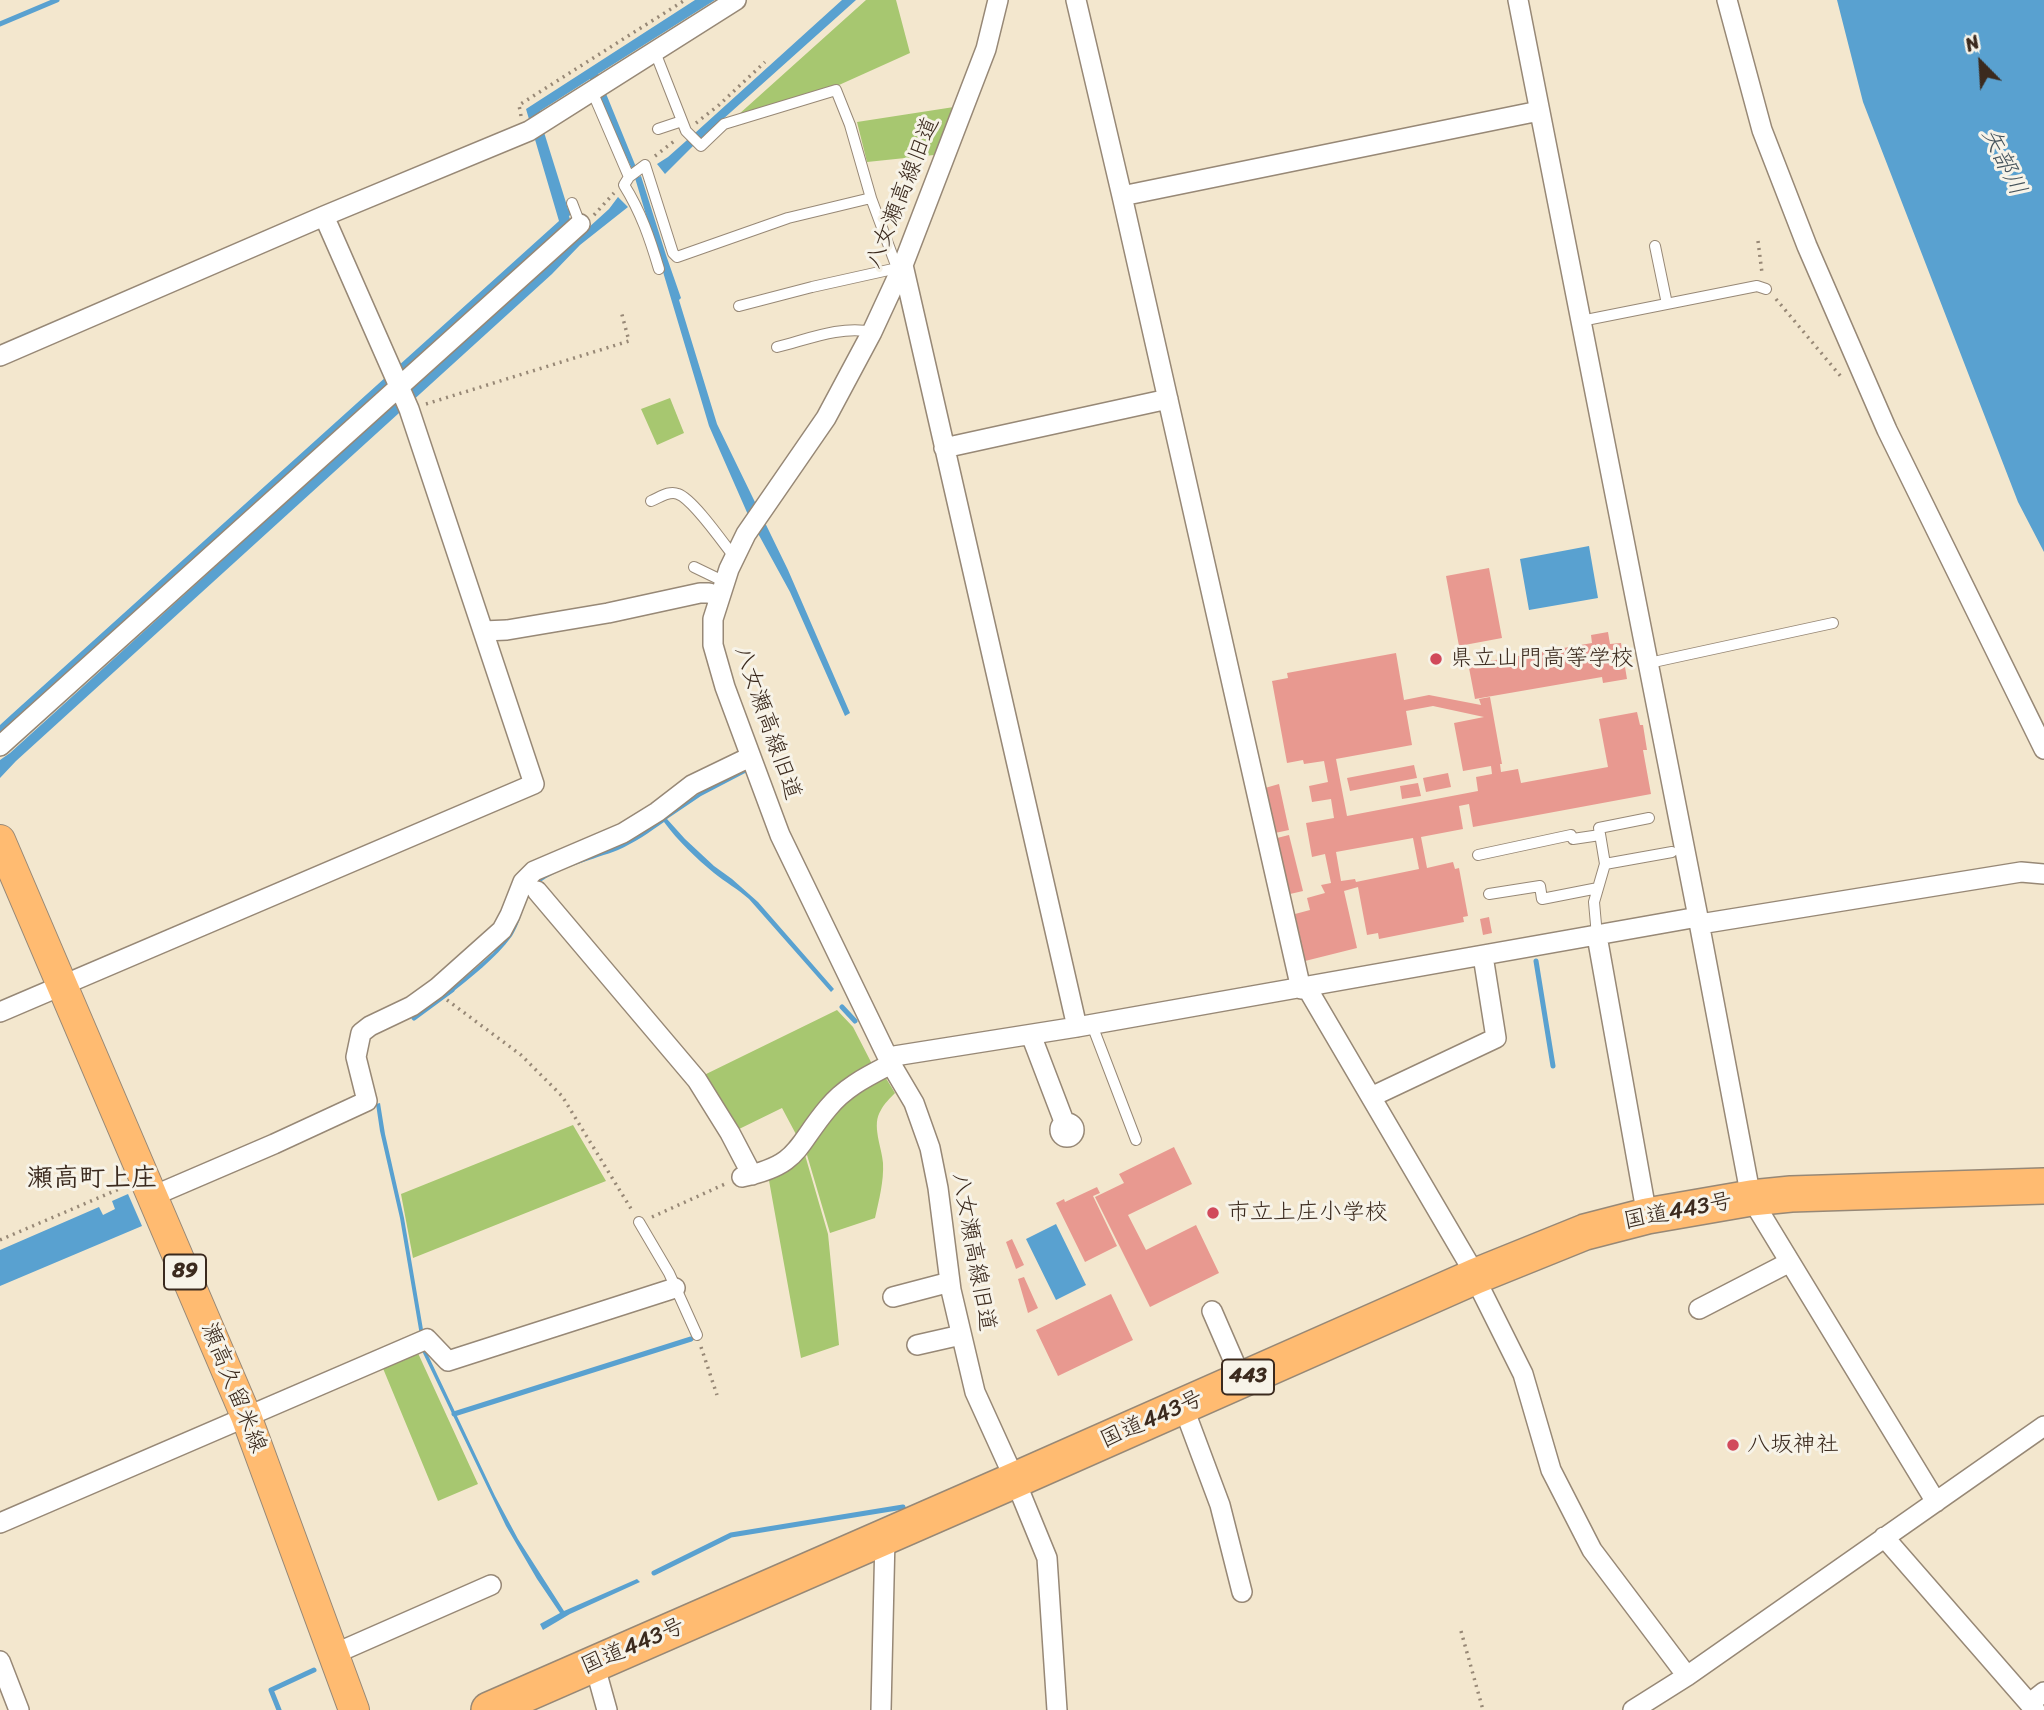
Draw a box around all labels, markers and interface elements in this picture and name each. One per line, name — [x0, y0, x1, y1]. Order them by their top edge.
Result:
text: N — [1960, 26, 1985, 61]
north arrow — [1946, 28, 2016, 98]
street label: 八女瀬高線旧道 — [860, 113, 946, 273]
water label: 矢部川 — [1974, 123, 2032, 201]
street label: 八女瀬高線旧道 — [728, 642, 806, 804]
place label: 県立山門高等学校 — [1450, 645, 1634, 673]
marker: 県立山門高等学校 — [1428, 651, 1444, 667]
district label: 瀬高町上庄 — [27, 1163, 157, 1195]
street label: 八女瀬高線旧道 — [945, 1170, 1001, 1334]
street label: 国道443号 — [1621, 1188, 1735, 1236]
place label: 市立上庄小学校 — [1227, 1199, 1388, 1227]
marker: 市立上庄小学校 — [1205, 1205, 1221, 1221]
road number: 89 — [164, 1254, 206, 1290]
street label: 瀬高久留米線 — [194, 1319, 272, 1457]
road number: 443 — [1222, 1360, 1274, 1394]
street label: 国道443号 — [1096, 1385, 1208, 1455]
place label: 八坂神社 — [1747, 1431, 1839, 1459]
marker: 八坂神社 — [1725, 1437, 1741, 1453]
street label: 国道443号 — [577, 1613, 689, 1681]

